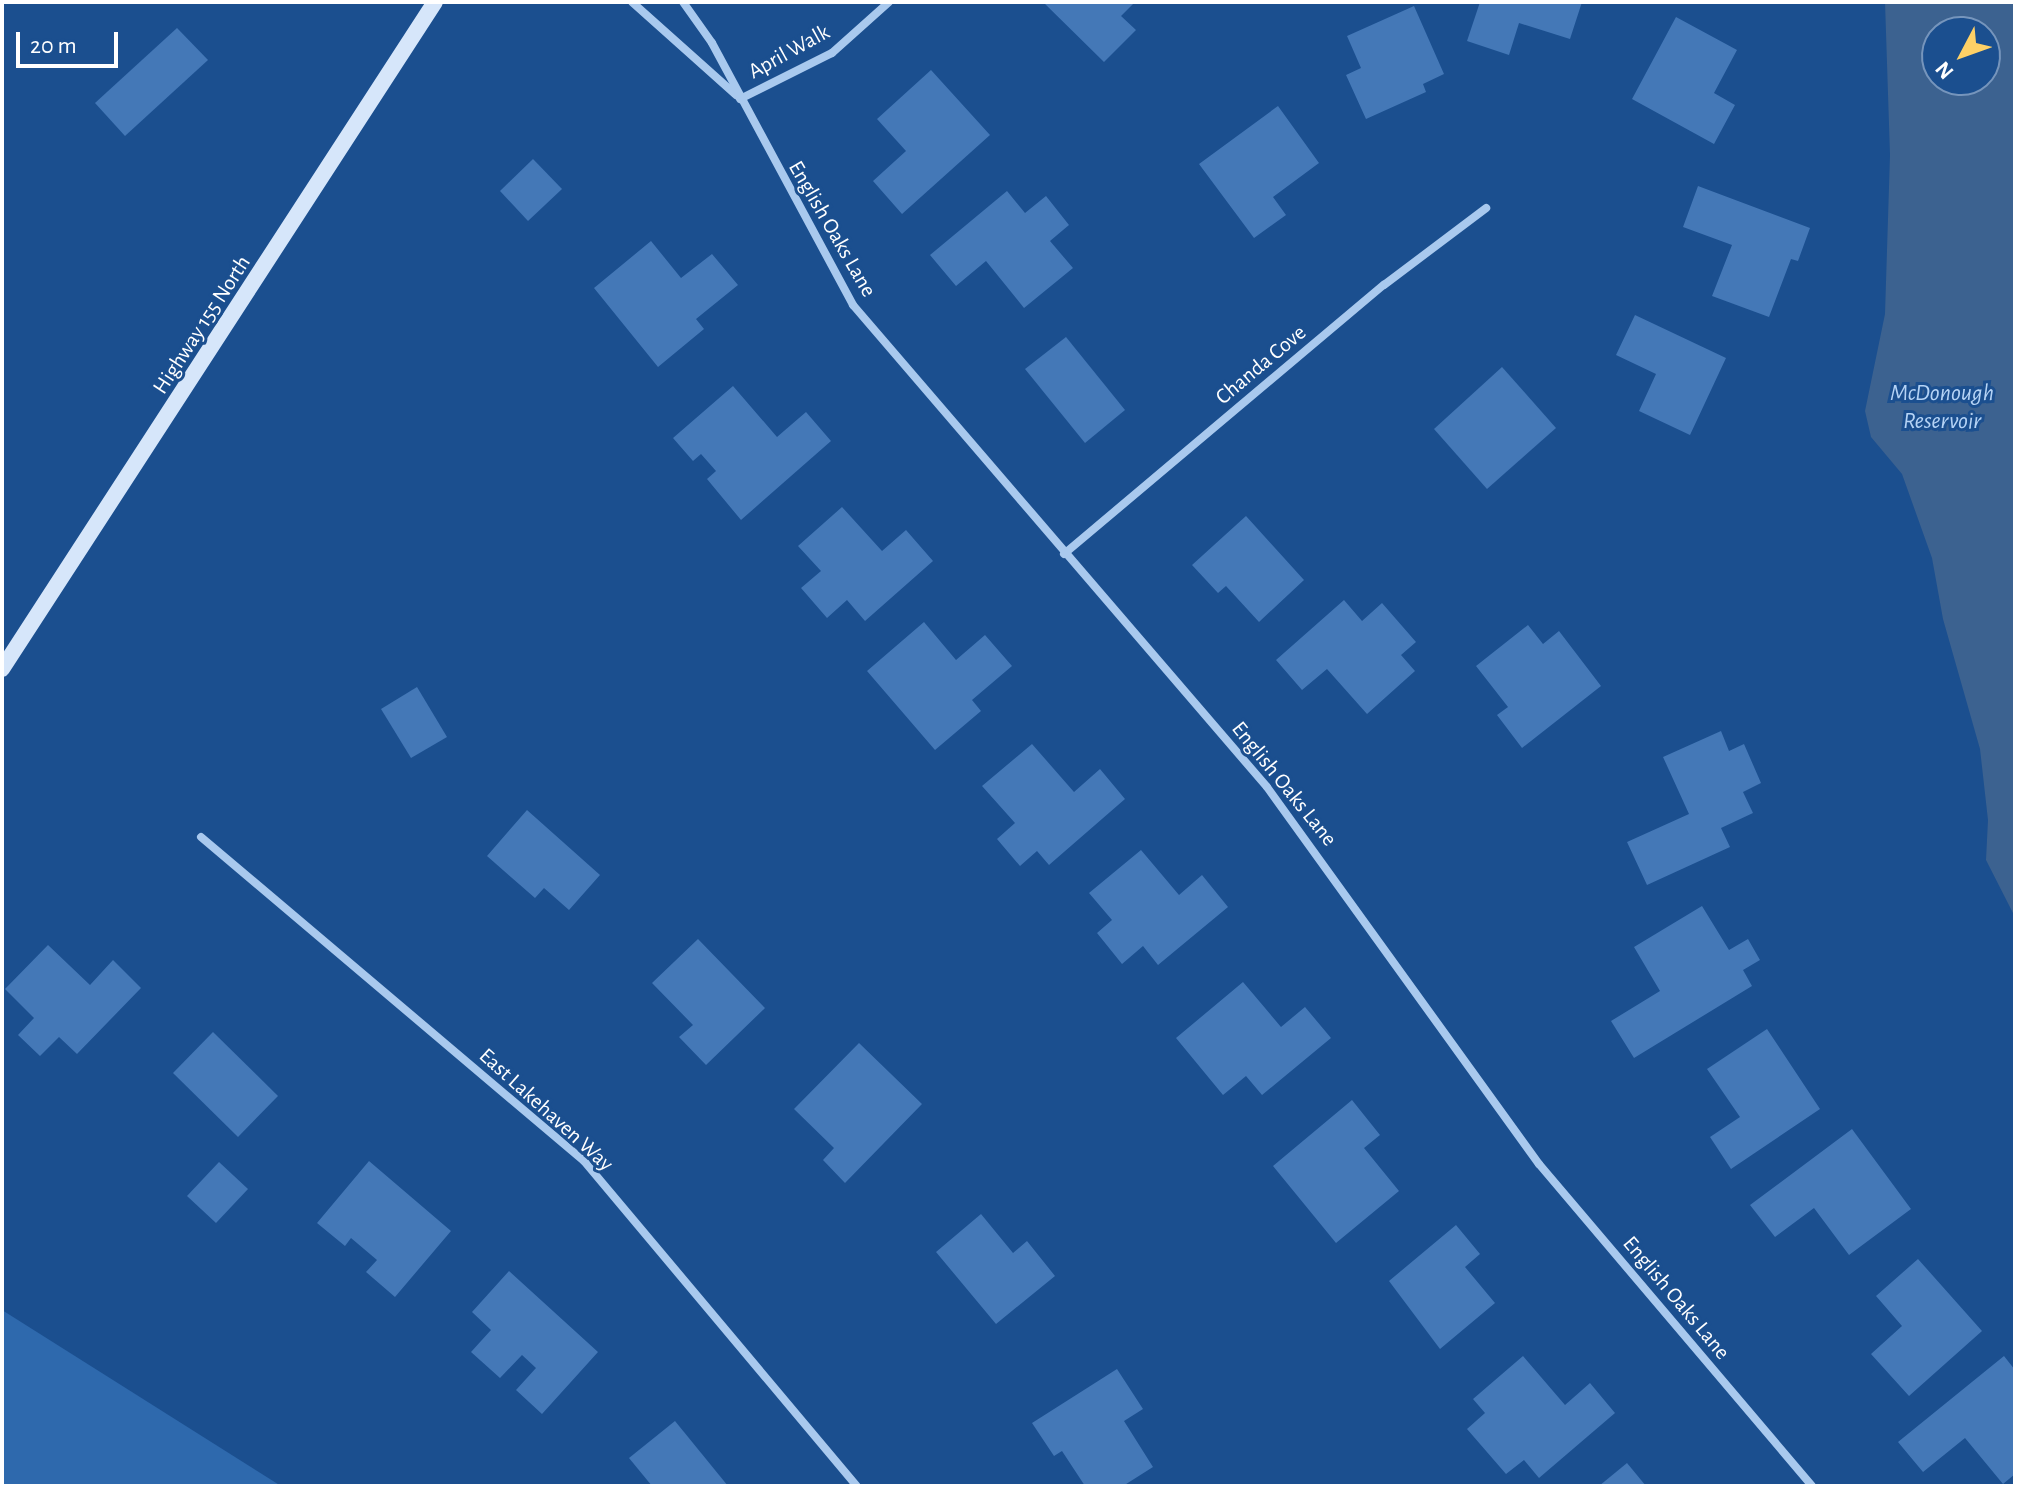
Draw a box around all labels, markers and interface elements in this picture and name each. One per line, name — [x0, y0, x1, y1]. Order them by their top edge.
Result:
scale bar — [20, 16, 122, 66]
north arrow — [1921, 16, 2001, 96]
street label: April Walk — [744, 19, 834, 85]
text: 20 m — [30, 34, 77, 58]
text: N — [1931, 57, 1958, 83]
street label: English Oaks Lane — [782, 156, 882, 302]
street label: Highway 155 North — [147, 251, 257, 399]
street label: Chanda Cove — [1210, 320, 1312, 410]
water label: McDonough Reservoir — [1890, 380, 1994, 436]
street label: English Oaks Lane — [1226, 716, 1342, 852]
street label: East Lakehaven Way — [473, 1043, 619, 1177]
street label: English Oaks Lane — [1617, 1231, 1735, 1365]

